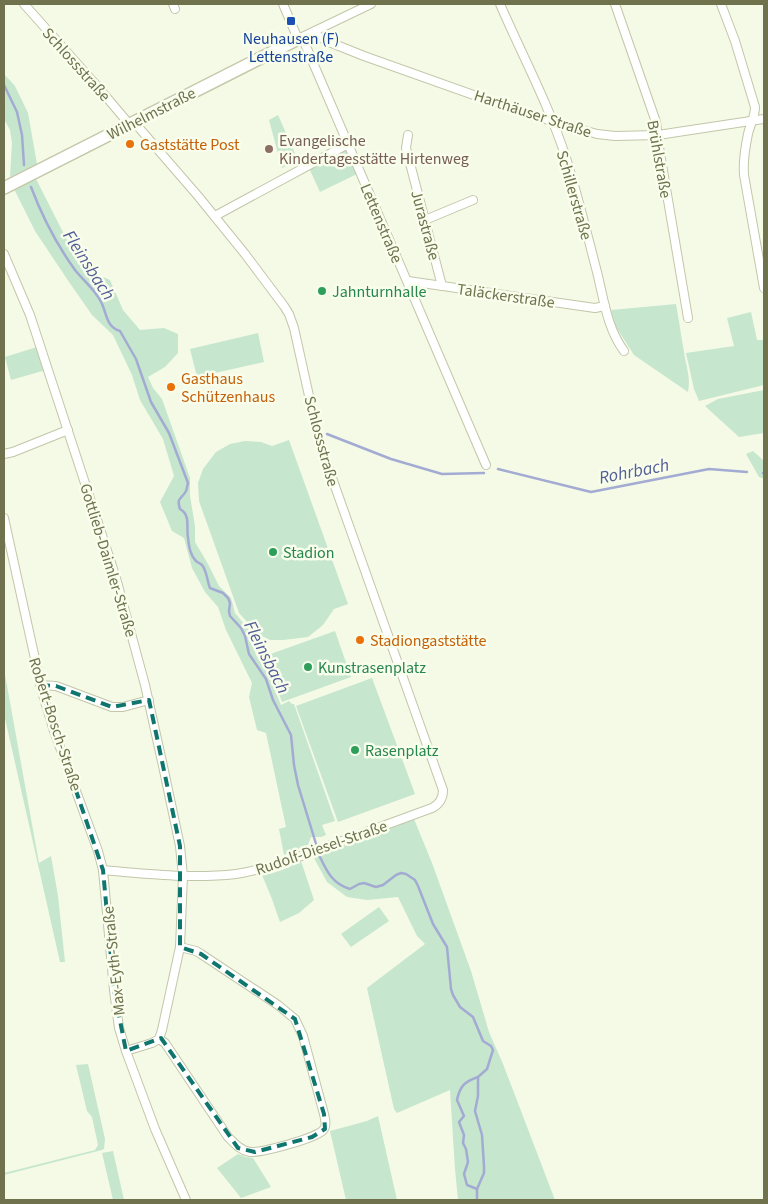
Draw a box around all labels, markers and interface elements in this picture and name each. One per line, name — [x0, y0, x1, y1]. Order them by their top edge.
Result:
marker: Neuhausen (F) Lettenstraße — [285, 15, 297, 27]
street label: Schlossstraße — [37, 23, 116, 107]
place label: Neuhausen (F) Lettenstraße — [243, 28, 339, 68]
street label: Wilhelmstraße — [103, 82, 200, 146]
street label: Harthäuser Straße — [471, 85, 594, 143]
street label: Brühlstraße — [641, 119, 677, 200]
place label: Evangelische Kindertagesstätte Hirtenweg — [279, 130, 469, 170]
place label: Gaststätte Post — [140, 134, 240, 156]
marker: Gaststätte Post — [124, 138, 136, 150]
marker: Evangelische Kindertagesstätte Hirtenweg — [263, 143, 275, 155]
street label: Schillerstraße — [551, 148, 597, 243]
street label: Lettenstraße — [354, 180, 408, 267]
street label: Jurastraße — [405, 188, 445, 263]
water label: Fleinsbach — [57, 225, 121, 305]
street label: Taläckerstraße — [456, 278, 556, 314]
place label: Jahnturnhalle — [332, 281, 427, 303]
marker: Jahnturnhalle — [316, 285, 328, 297]
place label: Gasthaus Schützenhaus — [181, 368, 275, 408]
marker: Gasthaus Schützenhaus — [165, 381, 177, 393]
street label: Schlossstraße — [298, 394, 344, 489]
water label: Rohrbach — [597, 452, 671, 491]
street label: Gottlieb-Daimler-Straße — [74, 481, 142, 640]
place label: Stadion — [283, 542, 335, 564]
marker: Stadion — [267, 546, 279, 558]
water label: Fleinsbach — [237, 616, 296, 698]
place label: Stadiongaststätte — [370, 630, 487, 652]
marker: Stadiongaststätte — [354, 634, 366, 646]
street label: Robert-Bosch-Straße — [23, 655, 87, 794]
place label: Kunstrasenplatz — [318, 657, 426, 679]
marker: Kunstrasenplatz — [302, 661, 314, 673]
place label: Rasenplatz — [365, 740, 439, 762]
marker: Rasenplatz — [349, 744, 361, 756]
street label: Rudolf-Diesel-Straße — [253, 815, 390, 881]
street label: Max-Eyth-Straße — [97, 905, 131, 1017]

